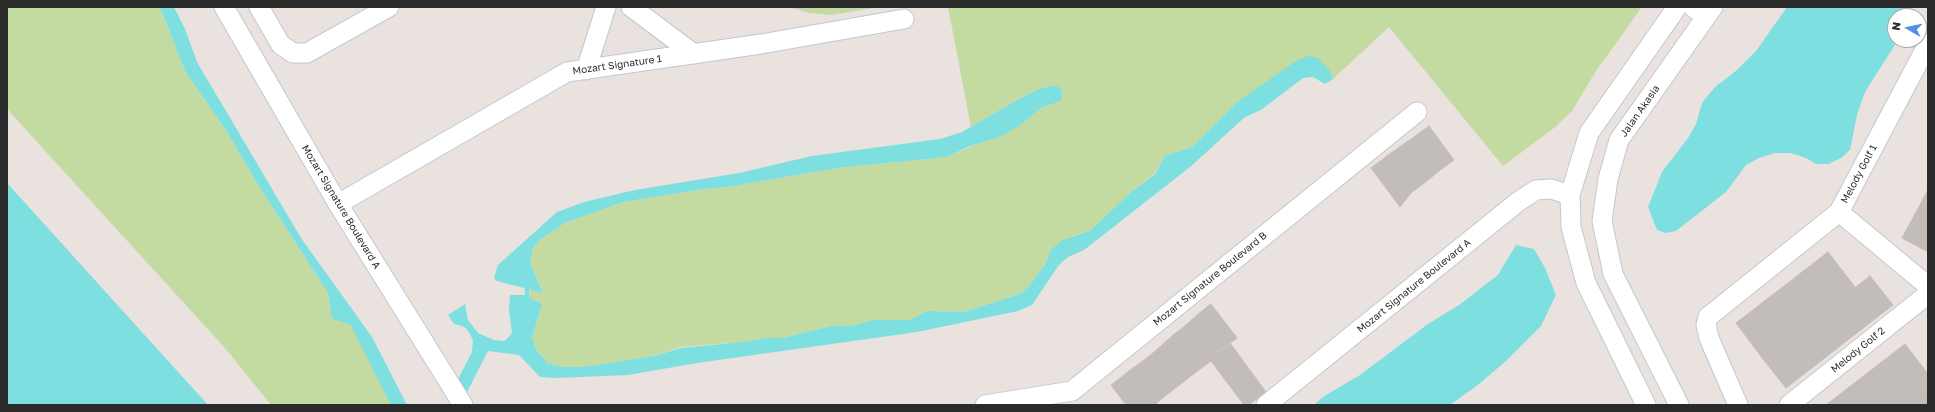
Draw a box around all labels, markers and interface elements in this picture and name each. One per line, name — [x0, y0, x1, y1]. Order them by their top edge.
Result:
north arrow — [1887, 8, 1927, 48]
text: N — [1889, 21, 1903, 31]
street label: Mozart Signature 1 — [572, 53, 662, 77]
street label: Jalan Akasia — [1618, 83, 1662, 139]
street label: Mozart Signature Boulevard A — [299, 143, 383, 271]
street label: Melody Golf 1 — [1838, 143, 1880, 205]
street label: Mozart Signature Boulevard B — [1151, 229, 1269, 329]
street label: Mozart Signature Boulevard A — [1355, 236, 1473, 336]
street label: Melody Golf 2 — [1829, 325, 1887, 375]

